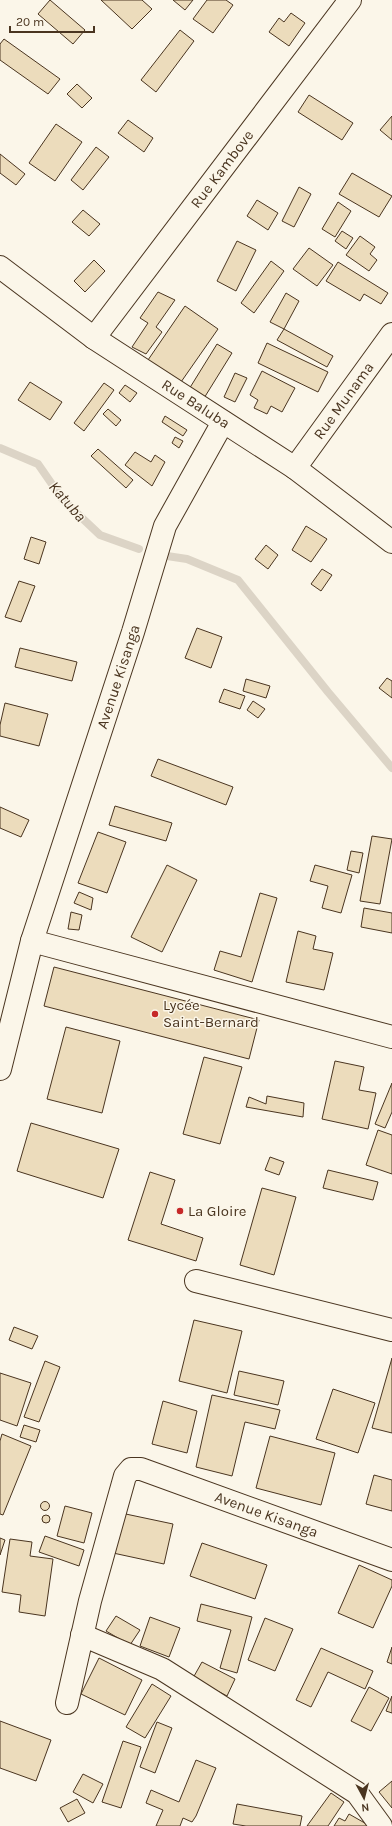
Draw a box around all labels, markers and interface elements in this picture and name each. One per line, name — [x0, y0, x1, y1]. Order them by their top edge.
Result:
scale bar — [10, 8, 94, 34]
text: 20 m — [16, 15, 44, 29]
street label: Rue Kambove — [187, 126, 257, 212]
street label: Rue Munama — [310, 359, 378, 443]
street label: Rue Baluba — [158, 375, 233, 432]
water label: Katuba — [45, 477, 90, 525]
street label: Avenue Kisanga — [93, 622, 144, 731]
place label: Lycée Saint-Bernard — [163, 996, 259, 1031]
marker: Lycée Saint-Bernard — [150, 1009, 160, 1019]
place label: La Gloire — [188, 1202, 247, 1220]
marker: La Gloire — [175, 1206, 185, 1216]
street label: Avenue Kisanga — [212, 1488, 321, 1541]
north arrow — [344, 1778, 384, 1818]
text: N — [360, 1800, 370, 1814]

